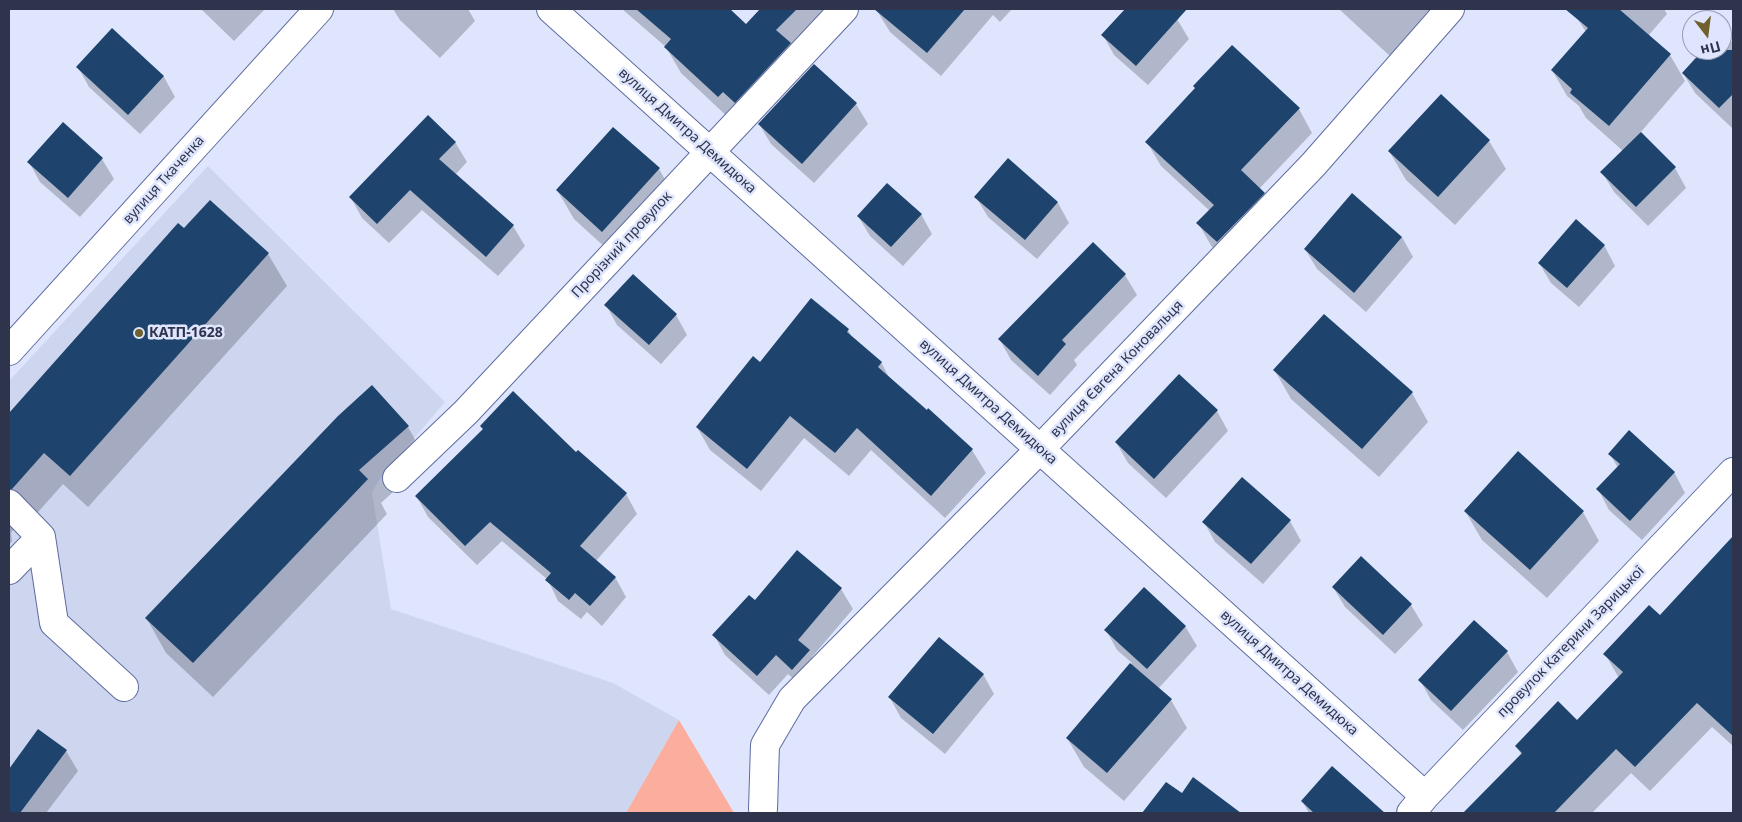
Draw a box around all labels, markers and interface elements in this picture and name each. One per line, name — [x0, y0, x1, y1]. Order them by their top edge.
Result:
north arrow — [1682, 10, 1732, 60]
text: Пн — [1699, 37, 1723, 61]
street label: вулиця Дмитра Демидюка — [615, 65, 759, 197]
street label: вулиця Ткаченка — [120, 132, 208, 228]
street label: Прорізний провулок — [568, 188, 676, 302]
street label: вулиця Євгена Коновальця — [1047, 297, 1187, 441]
place label: КАТП-1628 — [149, 325, 223, 341]
marker: КАТП-1628 — [133, 327, 145, 339]
street label: вулиця Дмитра Демидюка — [916, 336, 1060, 468]
street label: провулок Катерини Зарицької — [1494, 563, 1648, 721]
street label: вулиця Дмитра Демидюка — [1217, 607, 1361, 739]

